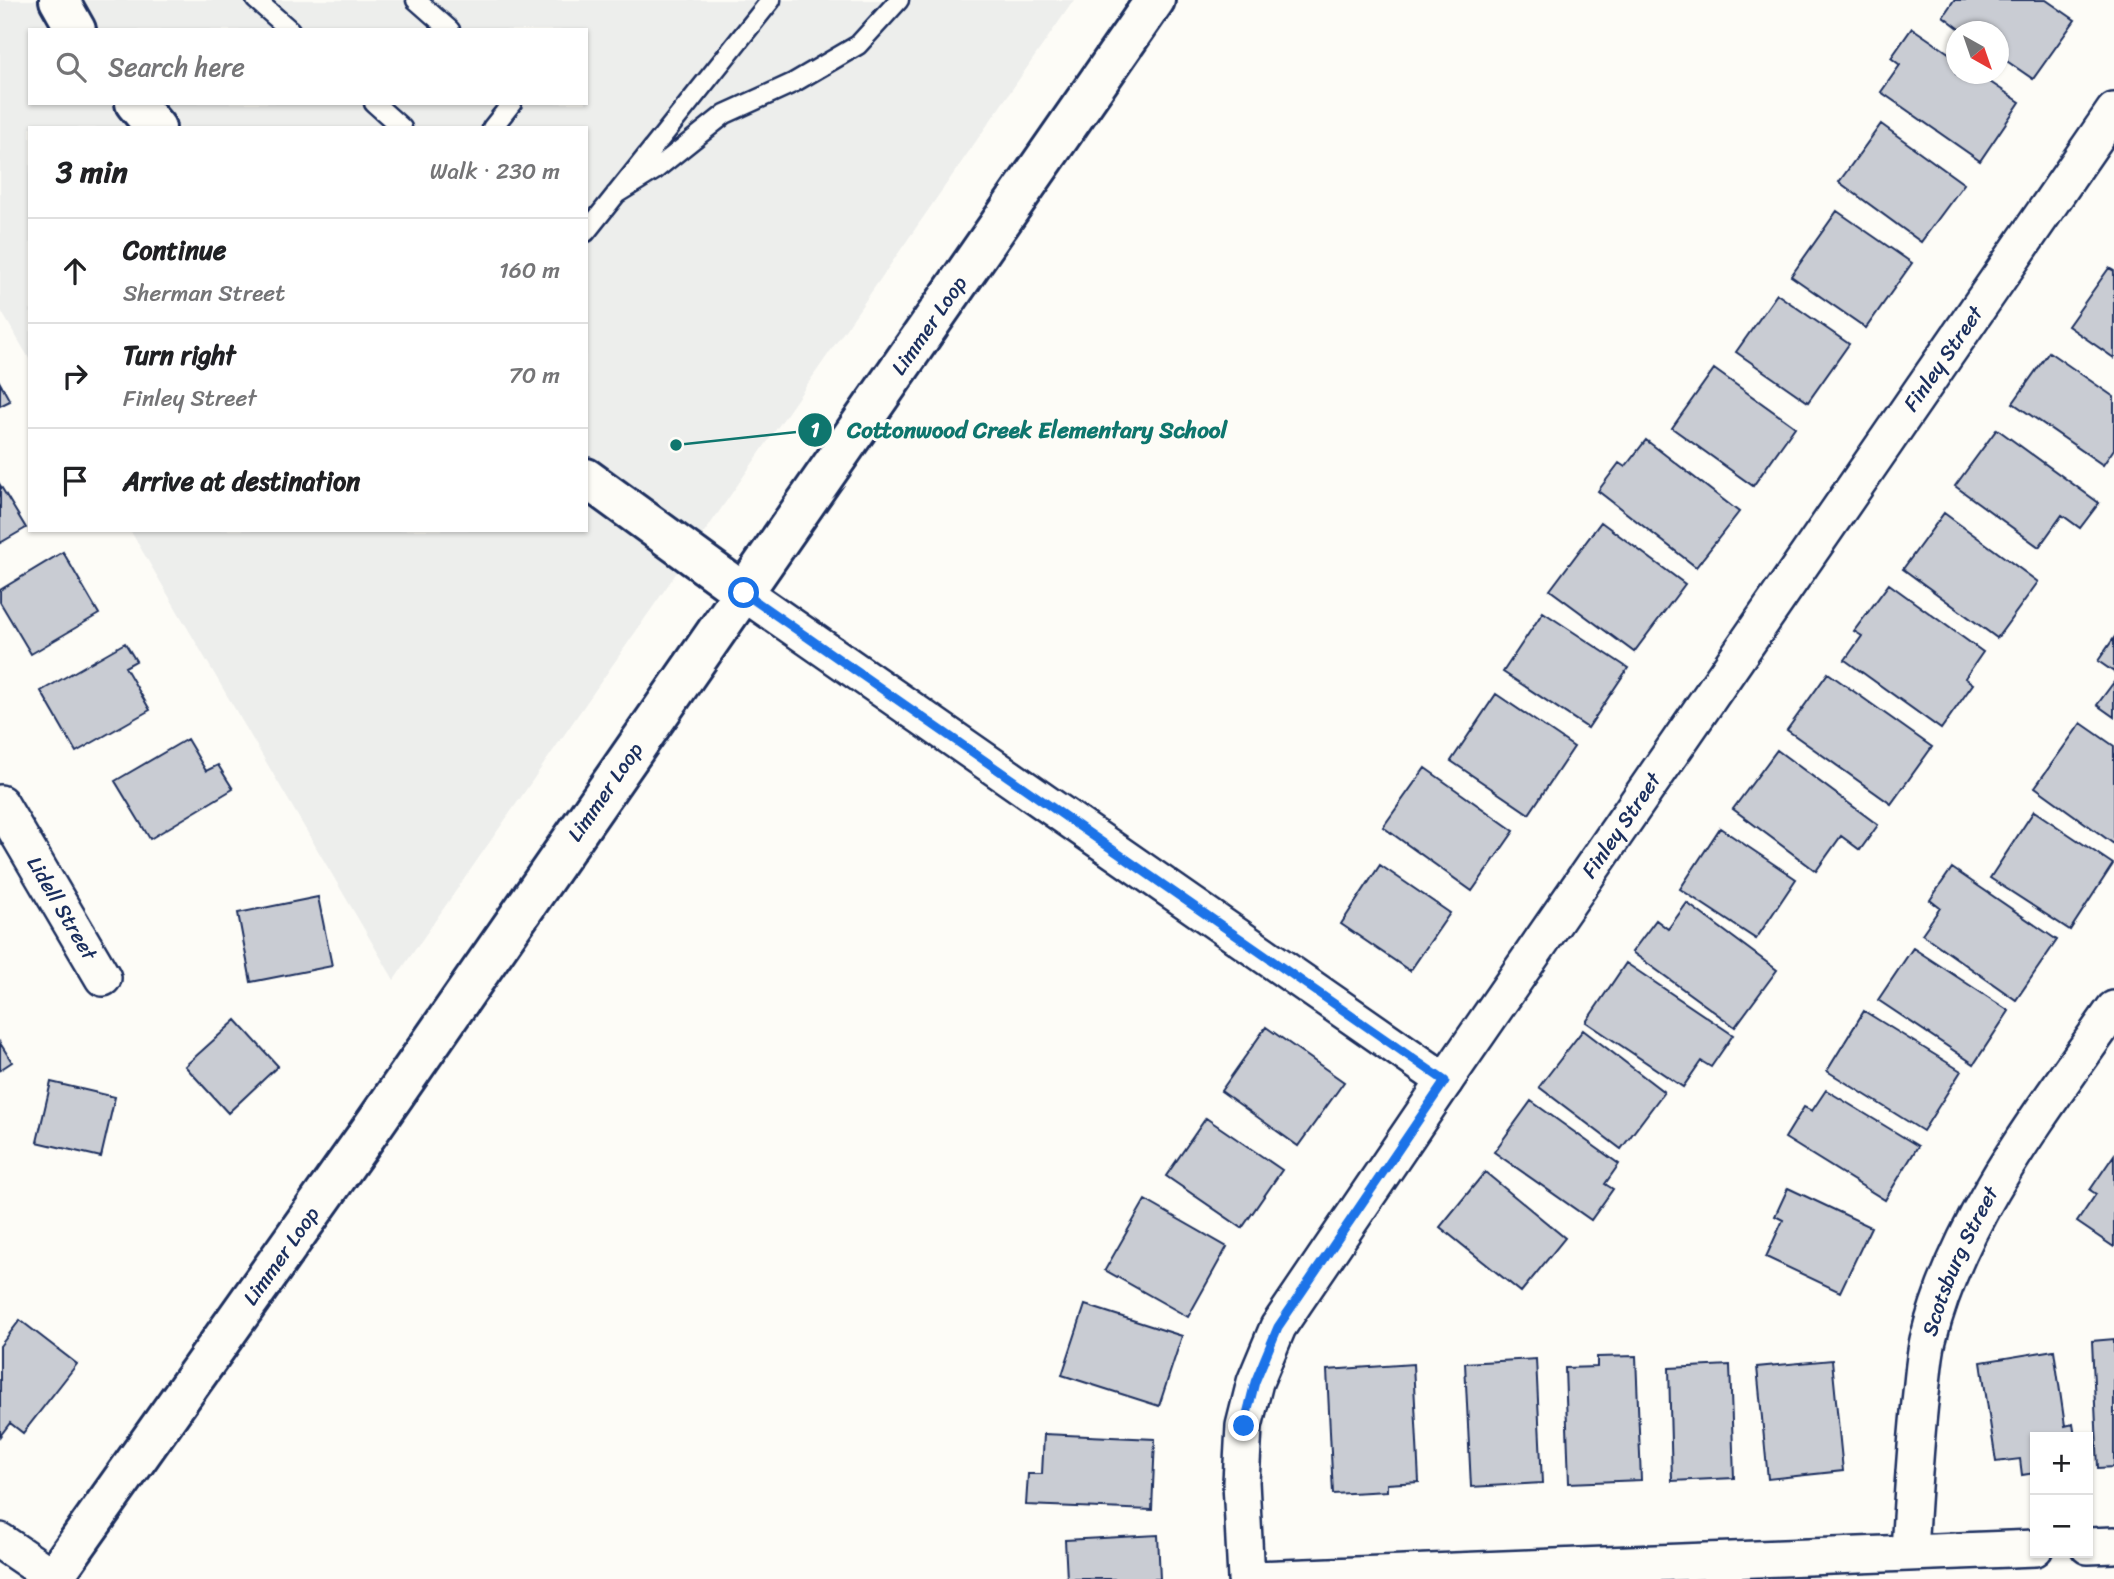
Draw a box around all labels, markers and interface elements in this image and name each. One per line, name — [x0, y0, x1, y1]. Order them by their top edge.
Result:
north arrow — [1946, 21, 2009, 84]
search box — [28, 28, 588, 105]
text: Search here — [108, 44, 245, 90]
icon: search — [52, 48, 90, 86]
text: 3 min — [56, 145, 128, 199]
text: Walk · 230 m — [430, 151, 560, 192]
text: Continue — [123, 227, 226, 273]
text: 160 m — [499, 250, 560, 291]
icon: ahead — [56, 252, 94, 290]
street label: Limmer Loop — [881, 267, 977, 383]
text: Sherman Street — [123, 273, 285, 314]
street label: Finley Street — [1893, 296, 1994, 420]
text: Turn right — [123, 332, 236, 378]
text: 70 m — [509, 355, 560, 396]
icon: right — [56, 357, 94, 395]
text: Finley Street — [123, 378, 257, 419]
callout: Cottonwood Creek Elementary School — [797, 408, 1242, 452]
text: Cottonwood Creek Elementary School — [846, 410, 1229, 451]
text: 1 — [810, 411, 820, 449]
text: Arrive at destination — [123, 458, 360, 504]
icon: arrive — [56, 462, 94, 500]
route start — [728, 577, 759, 608]
street label: Limmer Loop — [557, 734, 653, 850]
street label: Finley Street — [1571, 763, 1672, 886]
street label: Lidell Street — [16, 849, 108, 969]
street label: Scotsburg Street — [1911, 1178, 2010, 1340]
street label: Limmer Loop — [232, 1198, 330, 1314]
route end — [1228, 1410, 1259, 1441]
map controls — [2030, 1432, 2093, 1558]
button: + — [2030, 1432, 2093, 1495]
button: − — [2030, 1495, 2093, 1558]

